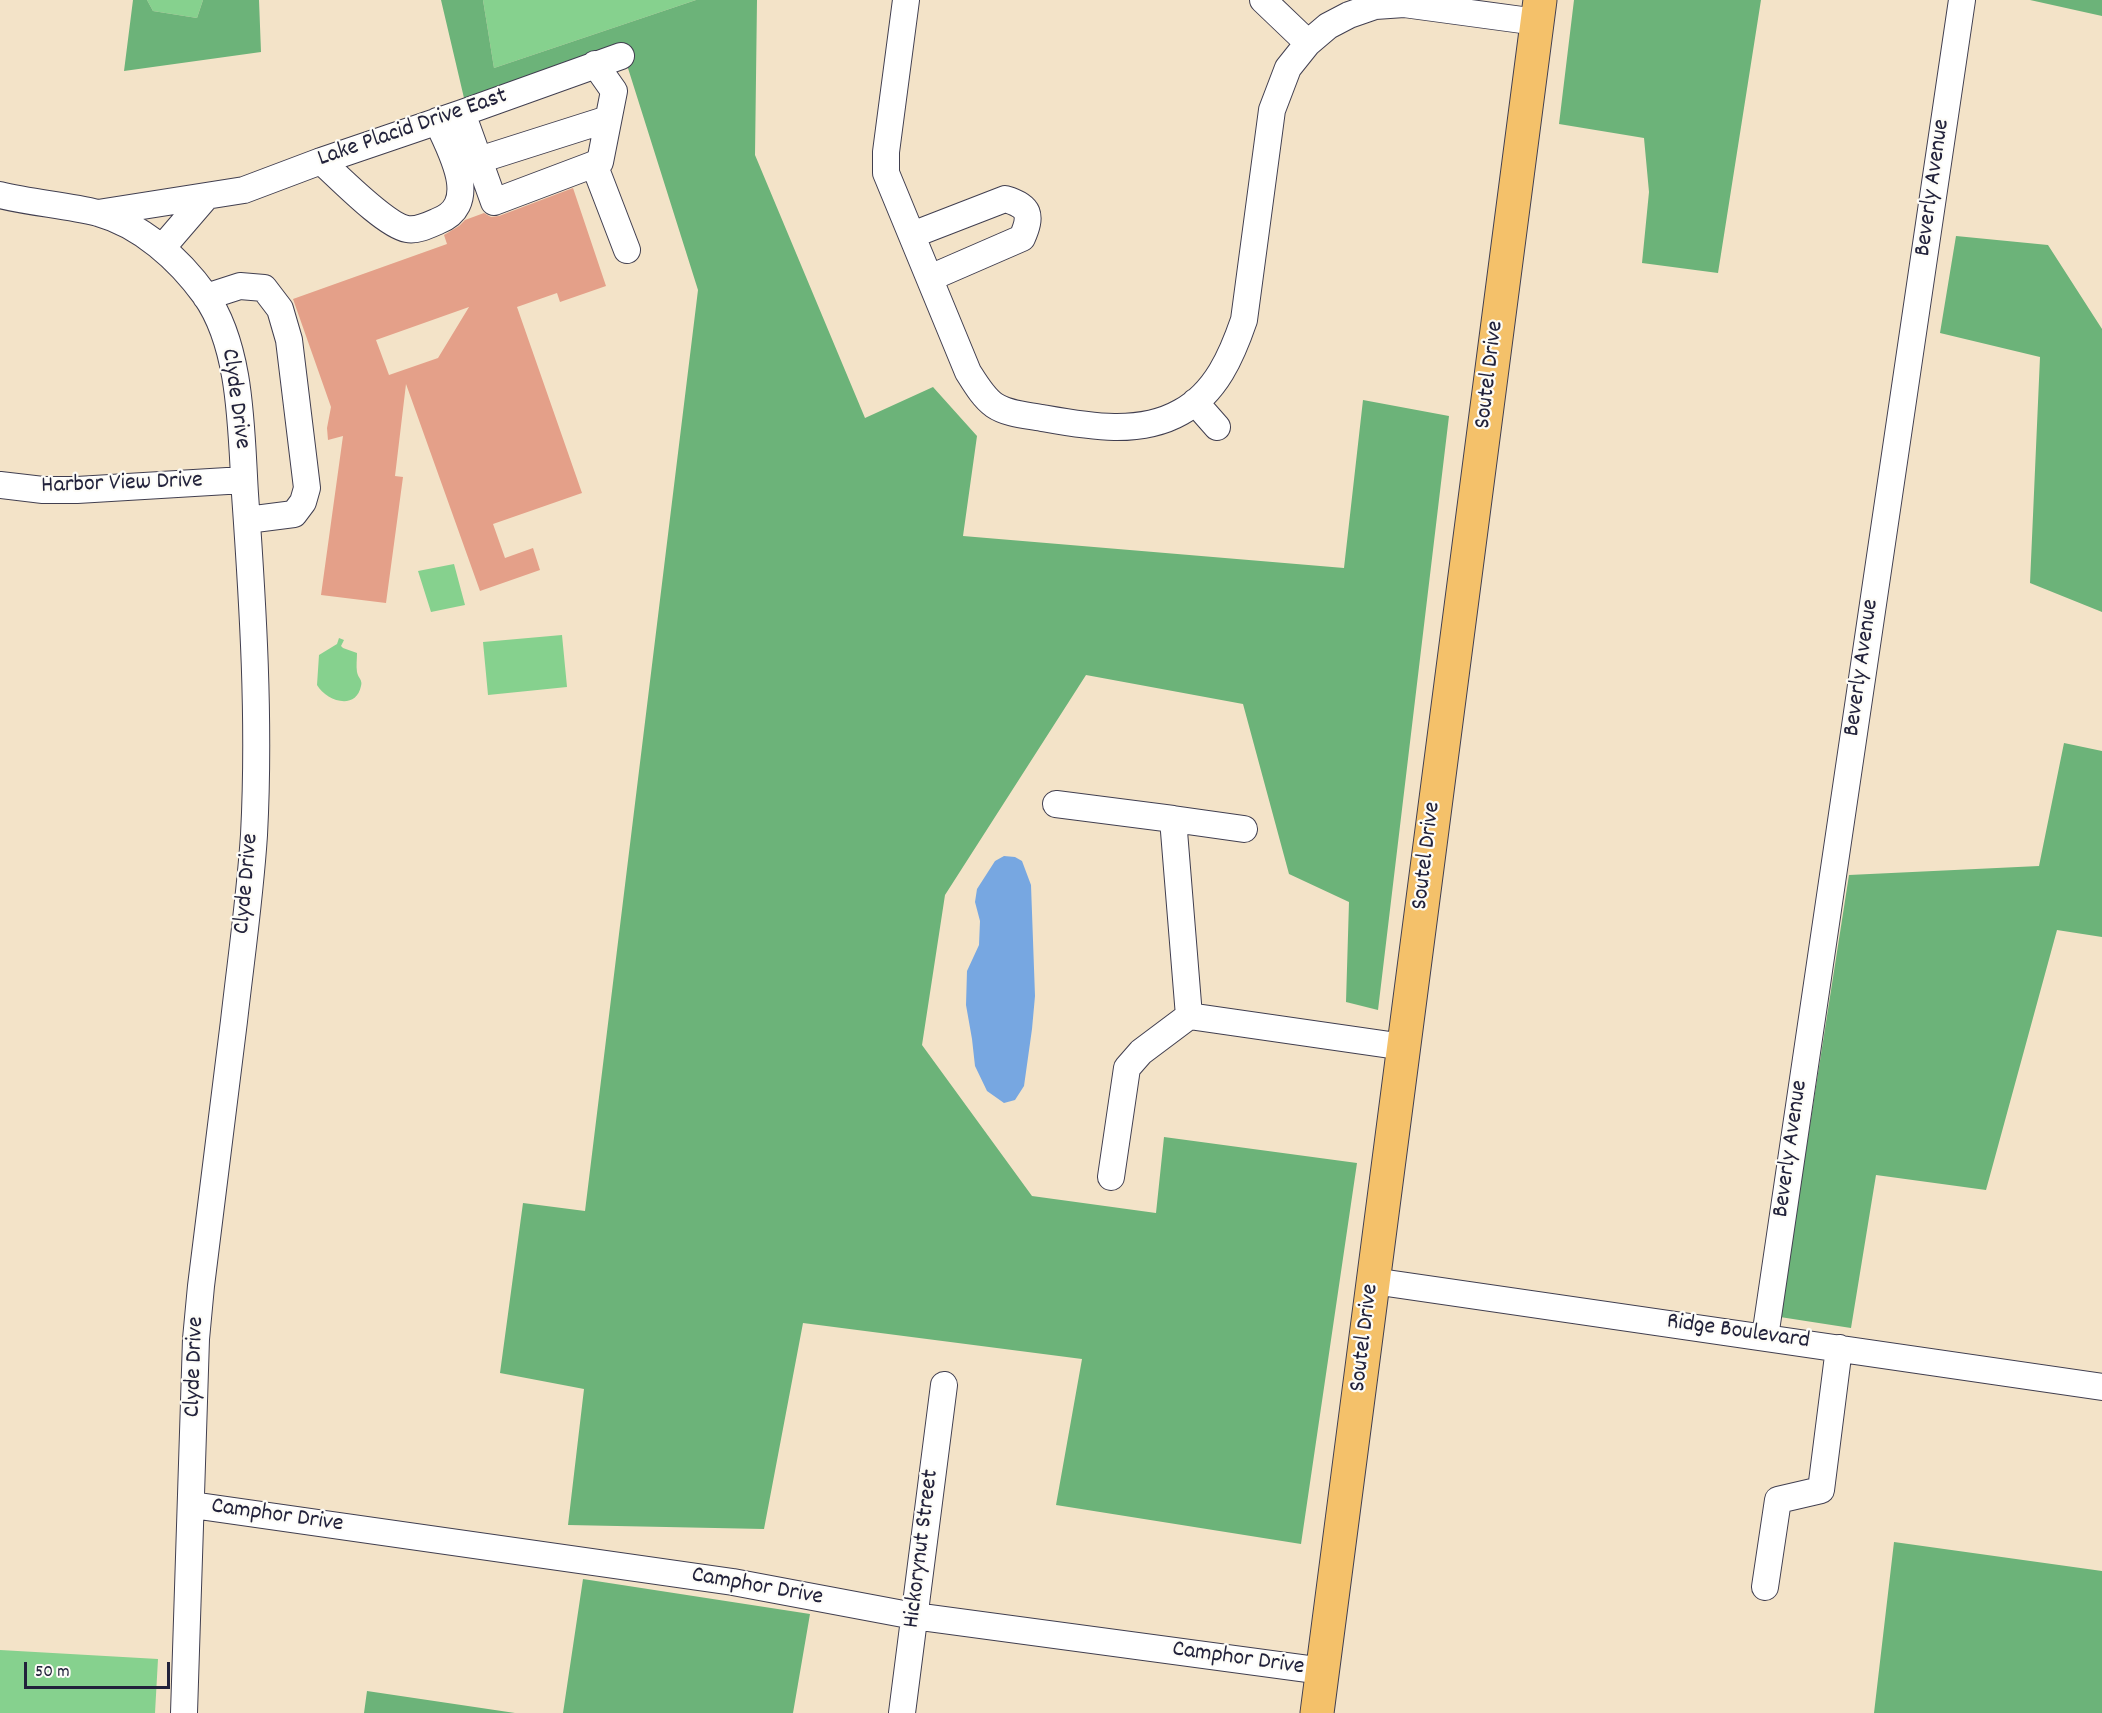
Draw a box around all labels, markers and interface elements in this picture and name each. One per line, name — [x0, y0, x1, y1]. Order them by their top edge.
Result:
street label: Lake Placid Drive East — [314, 83, 512, 175]
street label: Beverly Avenue — [1910, 118, 1958, 258]
street label: Soutel Drive — [1470, 319, 1512, 431]
street label: Clyde Drive — [213, 347, 255, 451]
street label: Harbor View Drive — [41, 468, 203, 502]
street label: Beverly Avenue — [1839, 598, 1887, 738]
street label: Soutel Drive — [1407, 800, 1449, 912]
street label: Clyde Drive — [229, 833, 267, 935]
street label: Beverly Avenue — [1768, 1079, 1816, 1219]
street label: Soutel Drive — [1345, 1282, 1387, 1394]
street label: Ridge Boulevard — [1665, 1309, 1811, 1357]
street label: Clyde Drive — [180, 1316, 212, 1418]
street label: Hickorynut Street — [899, 1468, 947, 1630]
street label: Camphor Drive — [209, 1493, 345, 1541]
street label: Camphor Drive — [689, 1562, 825, 1614]
street label: Camphor Drive — [1170, 1636, 1306, 1684]
scale bar — [27, 1650, 172, 1688]
text: 50 m — [35, 1660, 70, 1685]

